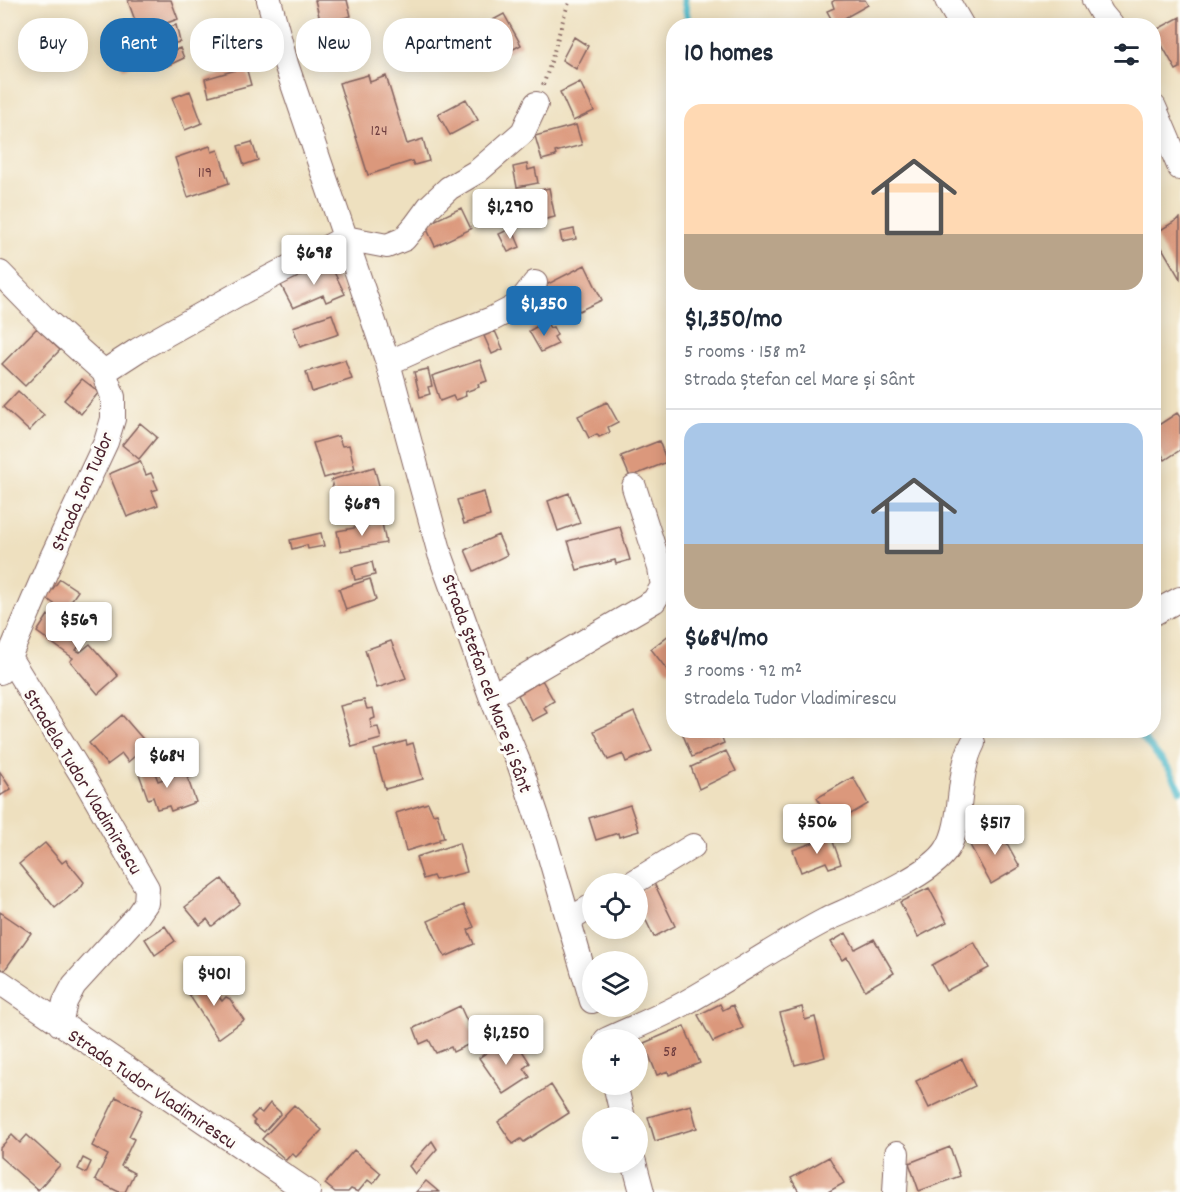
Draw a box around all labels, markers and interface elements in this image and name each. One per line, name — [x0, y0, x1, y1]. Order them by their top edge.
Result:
chip: Buy — [18, 18, 88, 72]
chip: Rent — [100, 18, 178, 72]
chip: Filters — [190, 18, 284, 72]
chip: New — [296, 18, 371, 72]
chip: Apartment — [383, 18, 513, 72]
text: 10 homes — [684, 36, 774, 73]
icon: filters — [1110, 38, 1143, 71]
house number: 124 — [370, 120, 388, 143]
icon: home — [860, 143, 968, 251]
house number: 119 — [198, 162, 212, 185]
pin: $1,290 — [461, 189, 559, 240]
text: $1,290 — [486, 194, 534, 222]
pin: $698 — [278, 235, 350, 286]
text: $698 — [295, 240, 333, 268]
pin: $1,350 — [495, 286, 593, 337]
text: $1,350 — [520, 291, 568, 319]
text: $1,350/mo — [684, 302, 782, 339]
text: 5 rooms · 158 m² — [684, 339, 806, 367]
text: Strada Ștefan cel Mare și Sânt — [684, 367, 915, 395]
street label: Strada Ion Tudor — [45, 428, 123, 556]
icon: home — [860, 462, 968, 570]
pin: $689 — [326, 486, 398, 537]
text: $689 — [343, 491, 381, 519]
street label: Strada Ștefan cel Mare și Sânt — [432, 571, 538, 797]
pin: $569 — [43, 602, 115, 653]
text: $569 — [60, 607, 98, 635]
text: $684/mo — [684, 621, 768, 658]
text: 3 rooms · 92 m² — [684, 658, 802, 686]
street label: Stradela Tudor Vladimirescu — [15, 684, 148, 881]
text: Stradela Tudor Vladimirescu — [684, 686, 896, 714]
pin: $684 — [131, 738, 203, 789]
text: $684 — [149, 743, 185, 771]
pin: $506 — [781, 804, 853, 855]
pin: $517 — [959, 805, 1031, 856]
text: $506 — [797, 809, 837, 837]
text: $517 — [979, 810, 1011, 838]
map controls — [582, 873, 648, 1173]
button: locate — [582, 873, 648, 939]
button: layers — [582, 951, 648, 1017]
pin: $401 — [178, 956, 250, 1007]
text: $401 — [197, 961, 231, 989]
pin: $1,250 — [457, 1015, 555, 1066]
text: $1,250 — [482, 1020, 530, 1048]
street label: Strada Tudor Vladimirescu — [61, 1023, 242, 1158]
button: + — [582, 1029, 648, 1095]
house number: 58 — [663, 1041, 677, 1064]
button: − — [582, 1107, 648, 1173]

